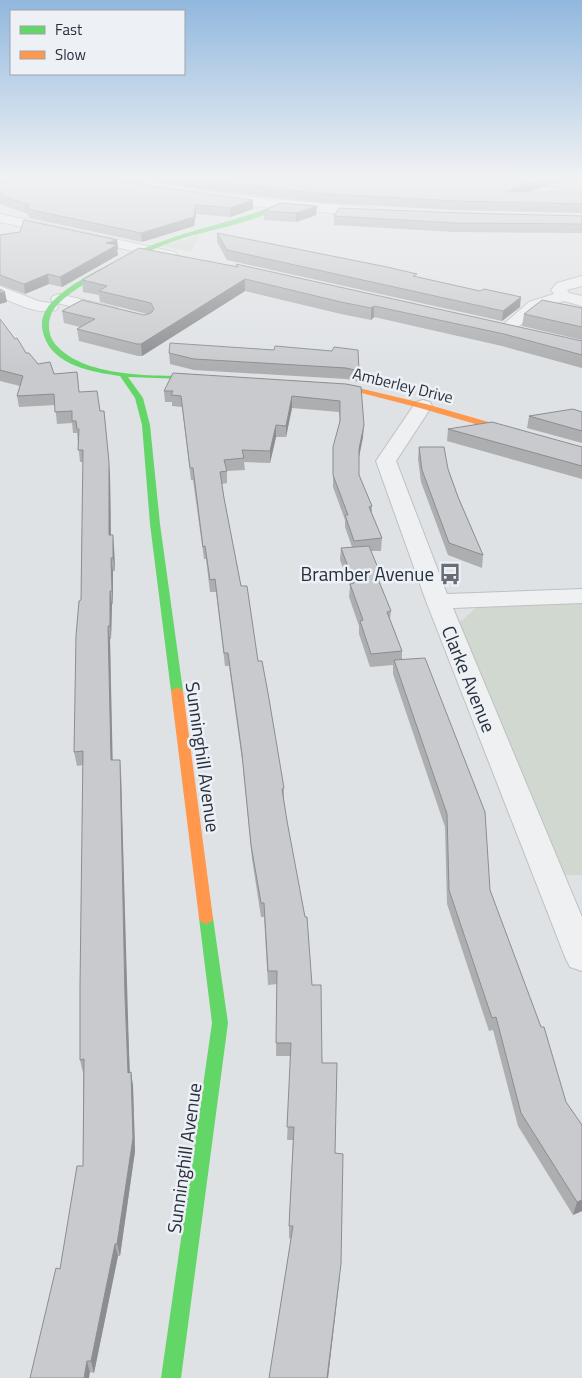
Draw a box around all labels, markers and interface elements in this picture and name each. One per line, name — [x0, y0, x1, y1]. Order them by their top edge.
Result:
legend — [10, 10, 185, 75]
text: Fast — [55, 18, 83, 41]
text: Slow — [55, 43, 86, 66]
street label: Amberley Drive — [350, 361, 456, 409]
place label: Bramber Avenue — [301, 559, 434, 588]
bus stop icon: Bramber Avenue — [437, 561, 463, 587]
street label: Clarke Avenue — [435, 621, 504, 737]
street label: Sunninghill Avenue — [179, 680, 228, 834]
street label: Sunninghill Avenue — [159, 1081, 208, 1235]

